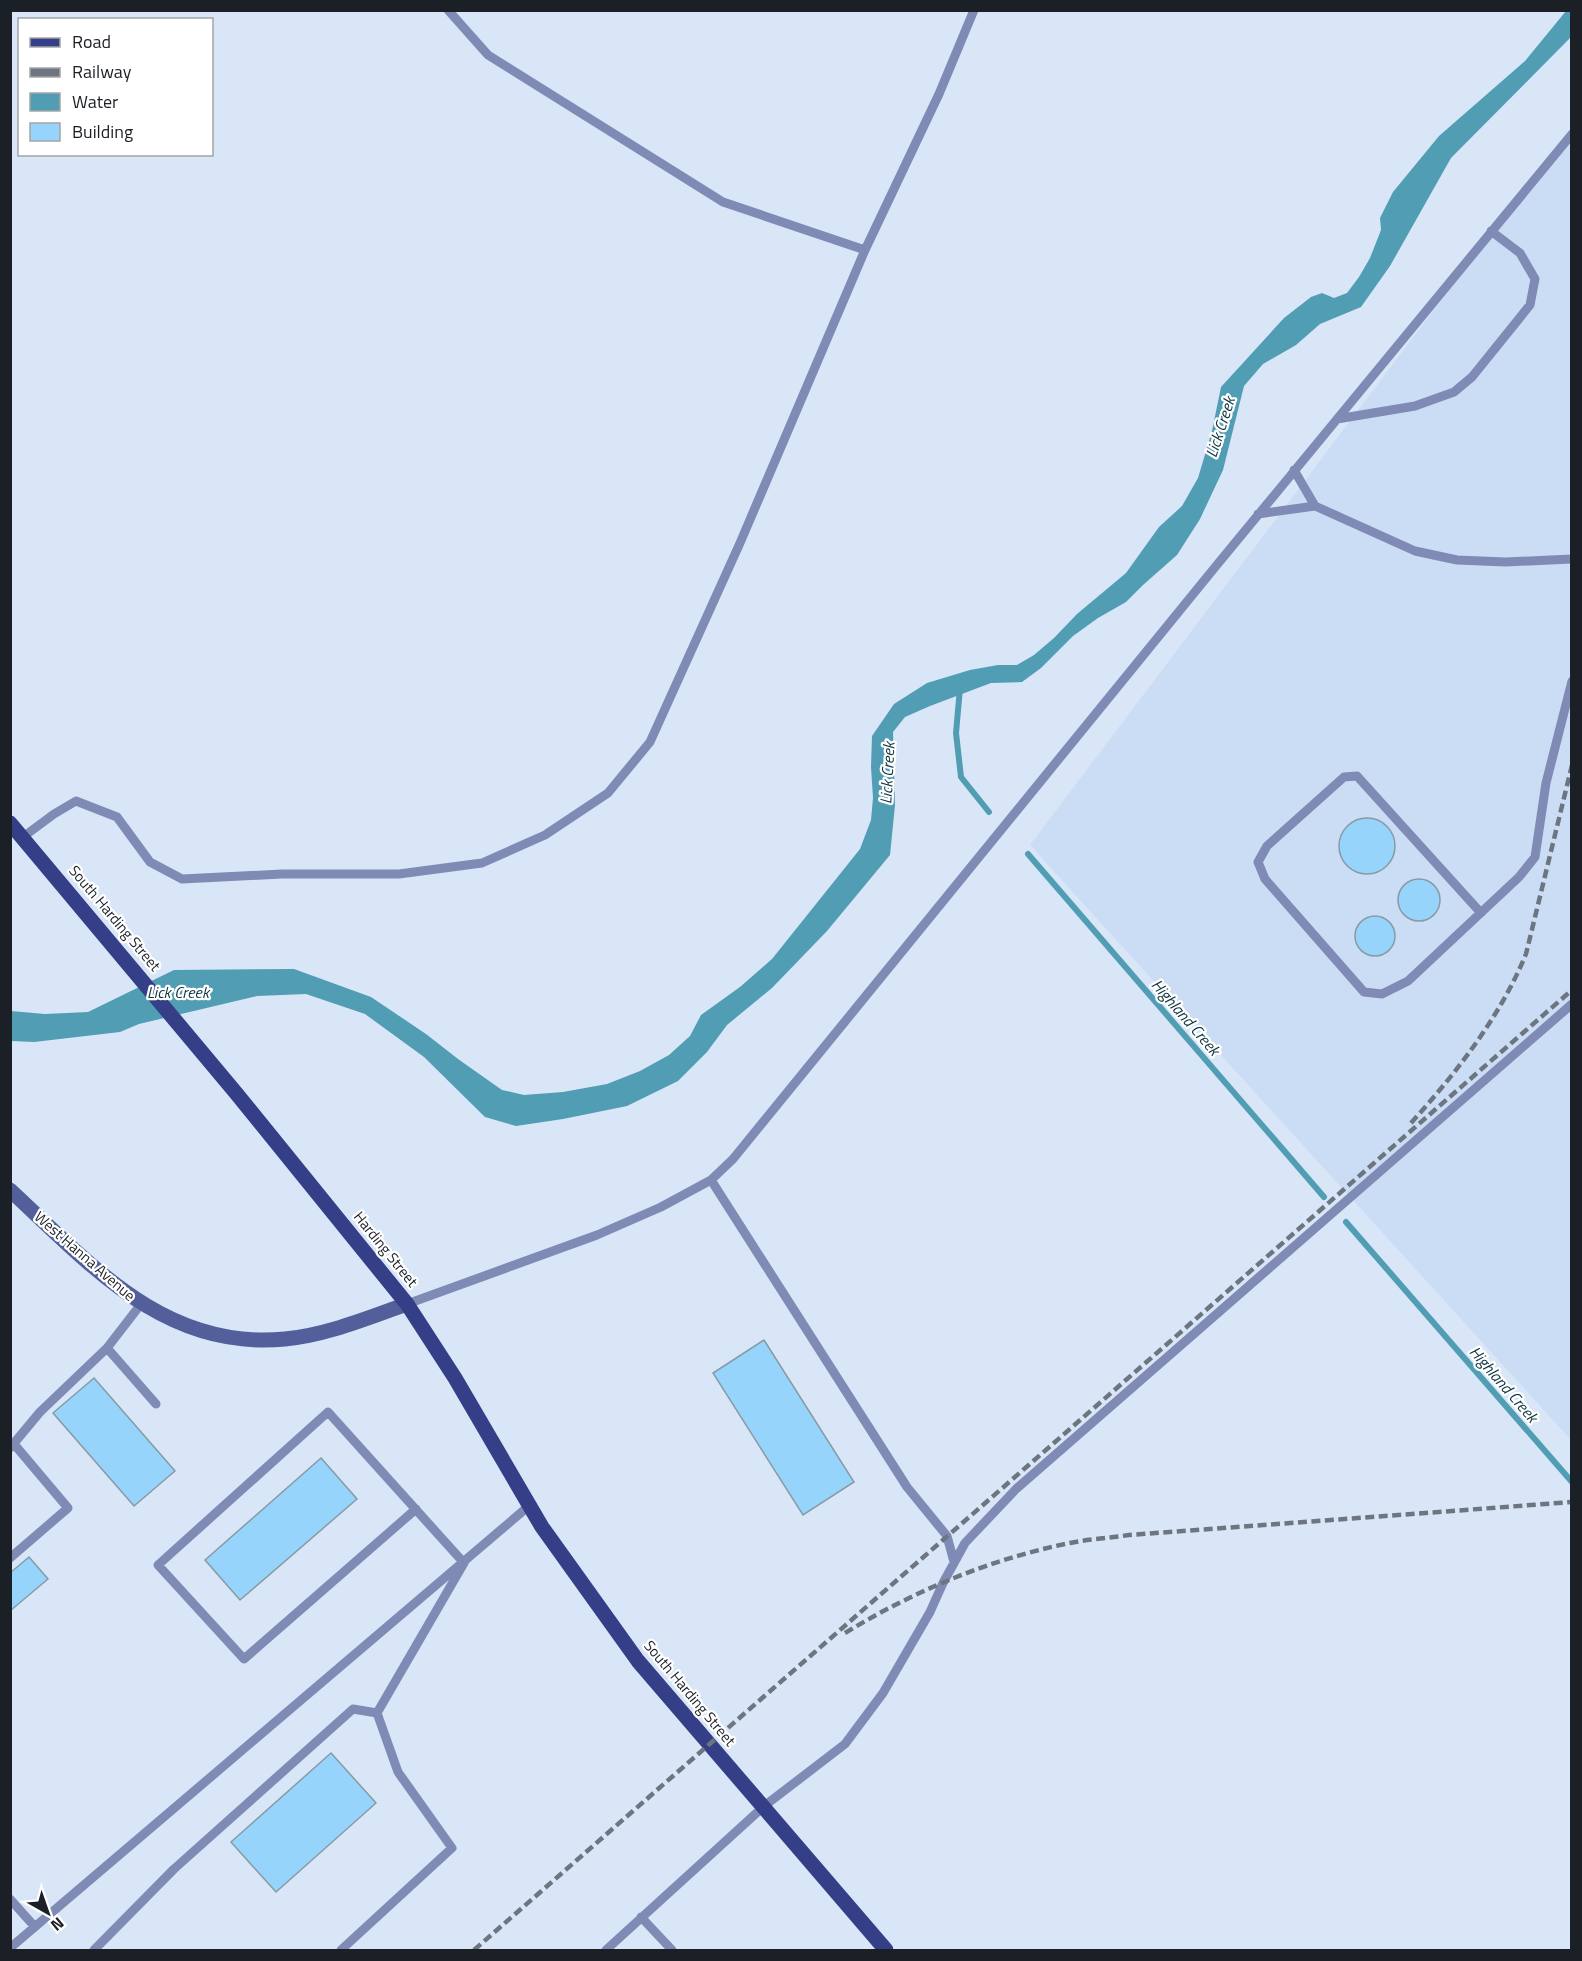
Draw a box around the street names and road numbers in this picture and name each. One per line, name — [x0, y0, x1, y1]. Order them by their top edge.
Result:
street label: South Harding Street — [64, 860, 167, 977]
street label: West Hanna Avenue — [29, 1205, 141, 1307]
street label: Harding Street — [348, 1206, 424, 1292]
street label: South Harding Street — [639, 1635, 742, 1752]

